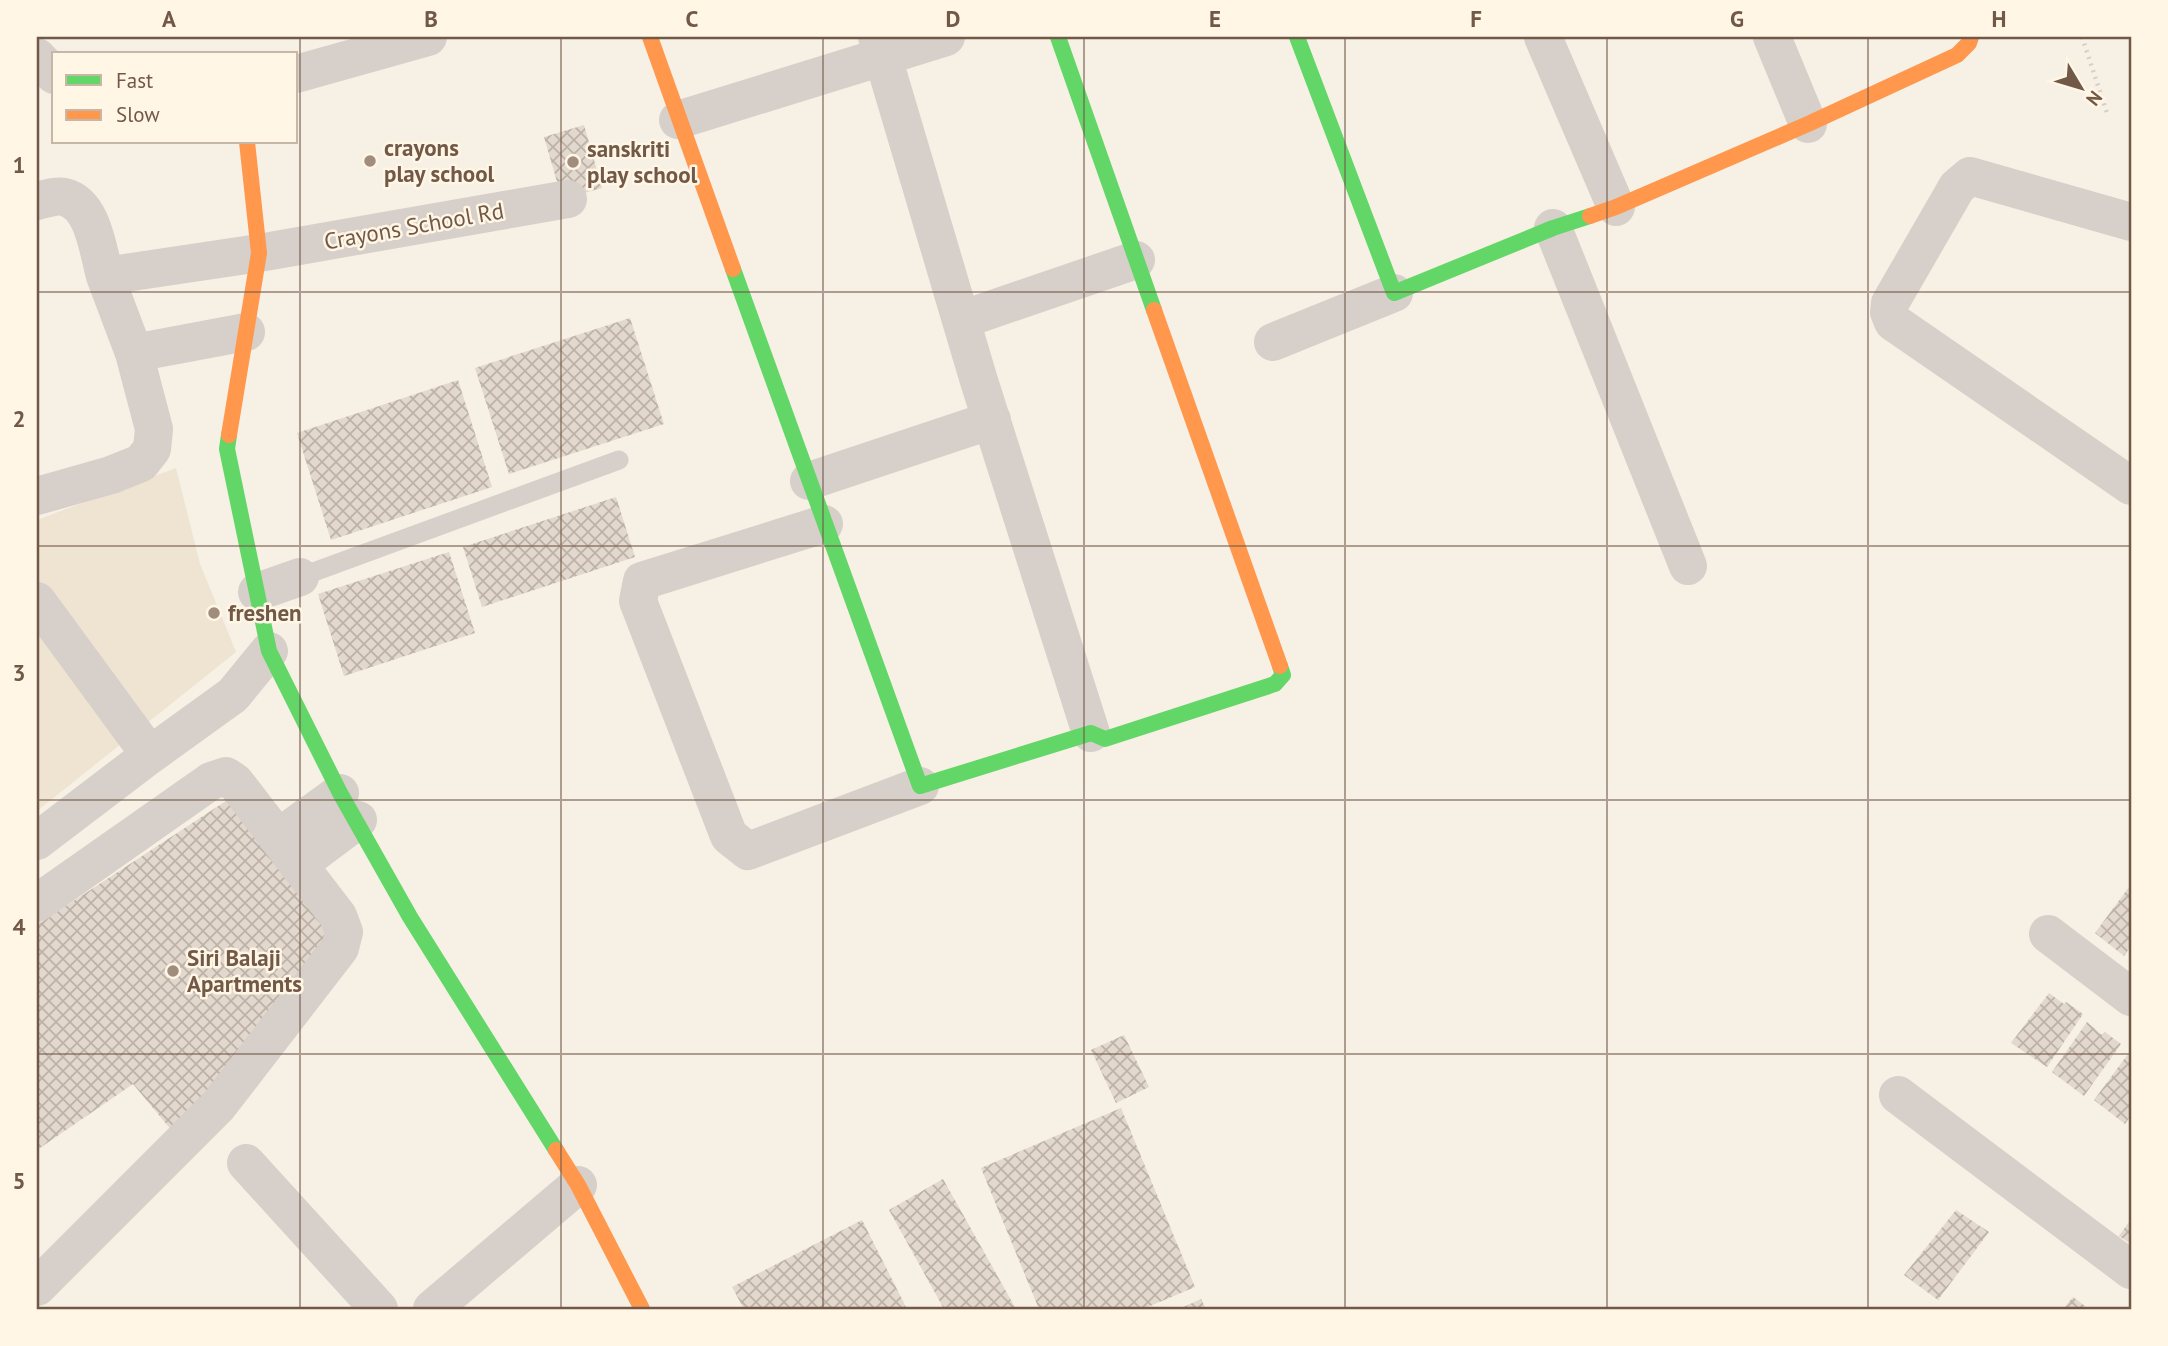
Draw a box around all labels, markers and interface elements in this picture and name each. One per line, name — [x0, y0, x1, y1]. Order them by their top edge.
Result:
text: A — [162, 4, 176, 33]
text: B — [424, 4, 438, 33]
text: C — [686, 4, 699, 33]
text: D — [946, 4, 960, 33]
text: E — [1209, 4, 1221, 33]
text: F — [1470, 4, 1482, 33]
text: G — [1730, 4, 1744, 33]
text: H — [1992, 4, 2006, 33]
legend — [52, 52, 298, 144]
north arrow — [2046, 52, 2116, 122]
text: Fast — [116, 67, 153, 94]
text: N — [2081, 86, 2108, 111]
text: Slow — [116, 101, 160, 128]
place label: crayons play school — [384, 133, 494, 188]
place label: sanskriti play school — [587, 134, 697, 189]
text: 1 — [12, 150, 26, 179]
marker: crayons play school — [362, 153, 378, 169]
marker: sanskriti play school — [565, 154, 581, 170]
street label: Crayons School Rd — [322, 195, 506, 256]
text: 2 — [12, 404, 26, 433]
place label: freshen — [228, 598, 302, 627]
marker: freshen — [206, 605, 222, 621]
text: 3 — [12, 658, 26, 687]
text: 4 — [12, 912, 26, 941]
place label: Siri Balaji Apartments — [187, 943, 302, 998]
marker: Siri Balaji Apartments — [165, 963, 181, 979]
text: 5 — [12, 1166, 26, 1195]

